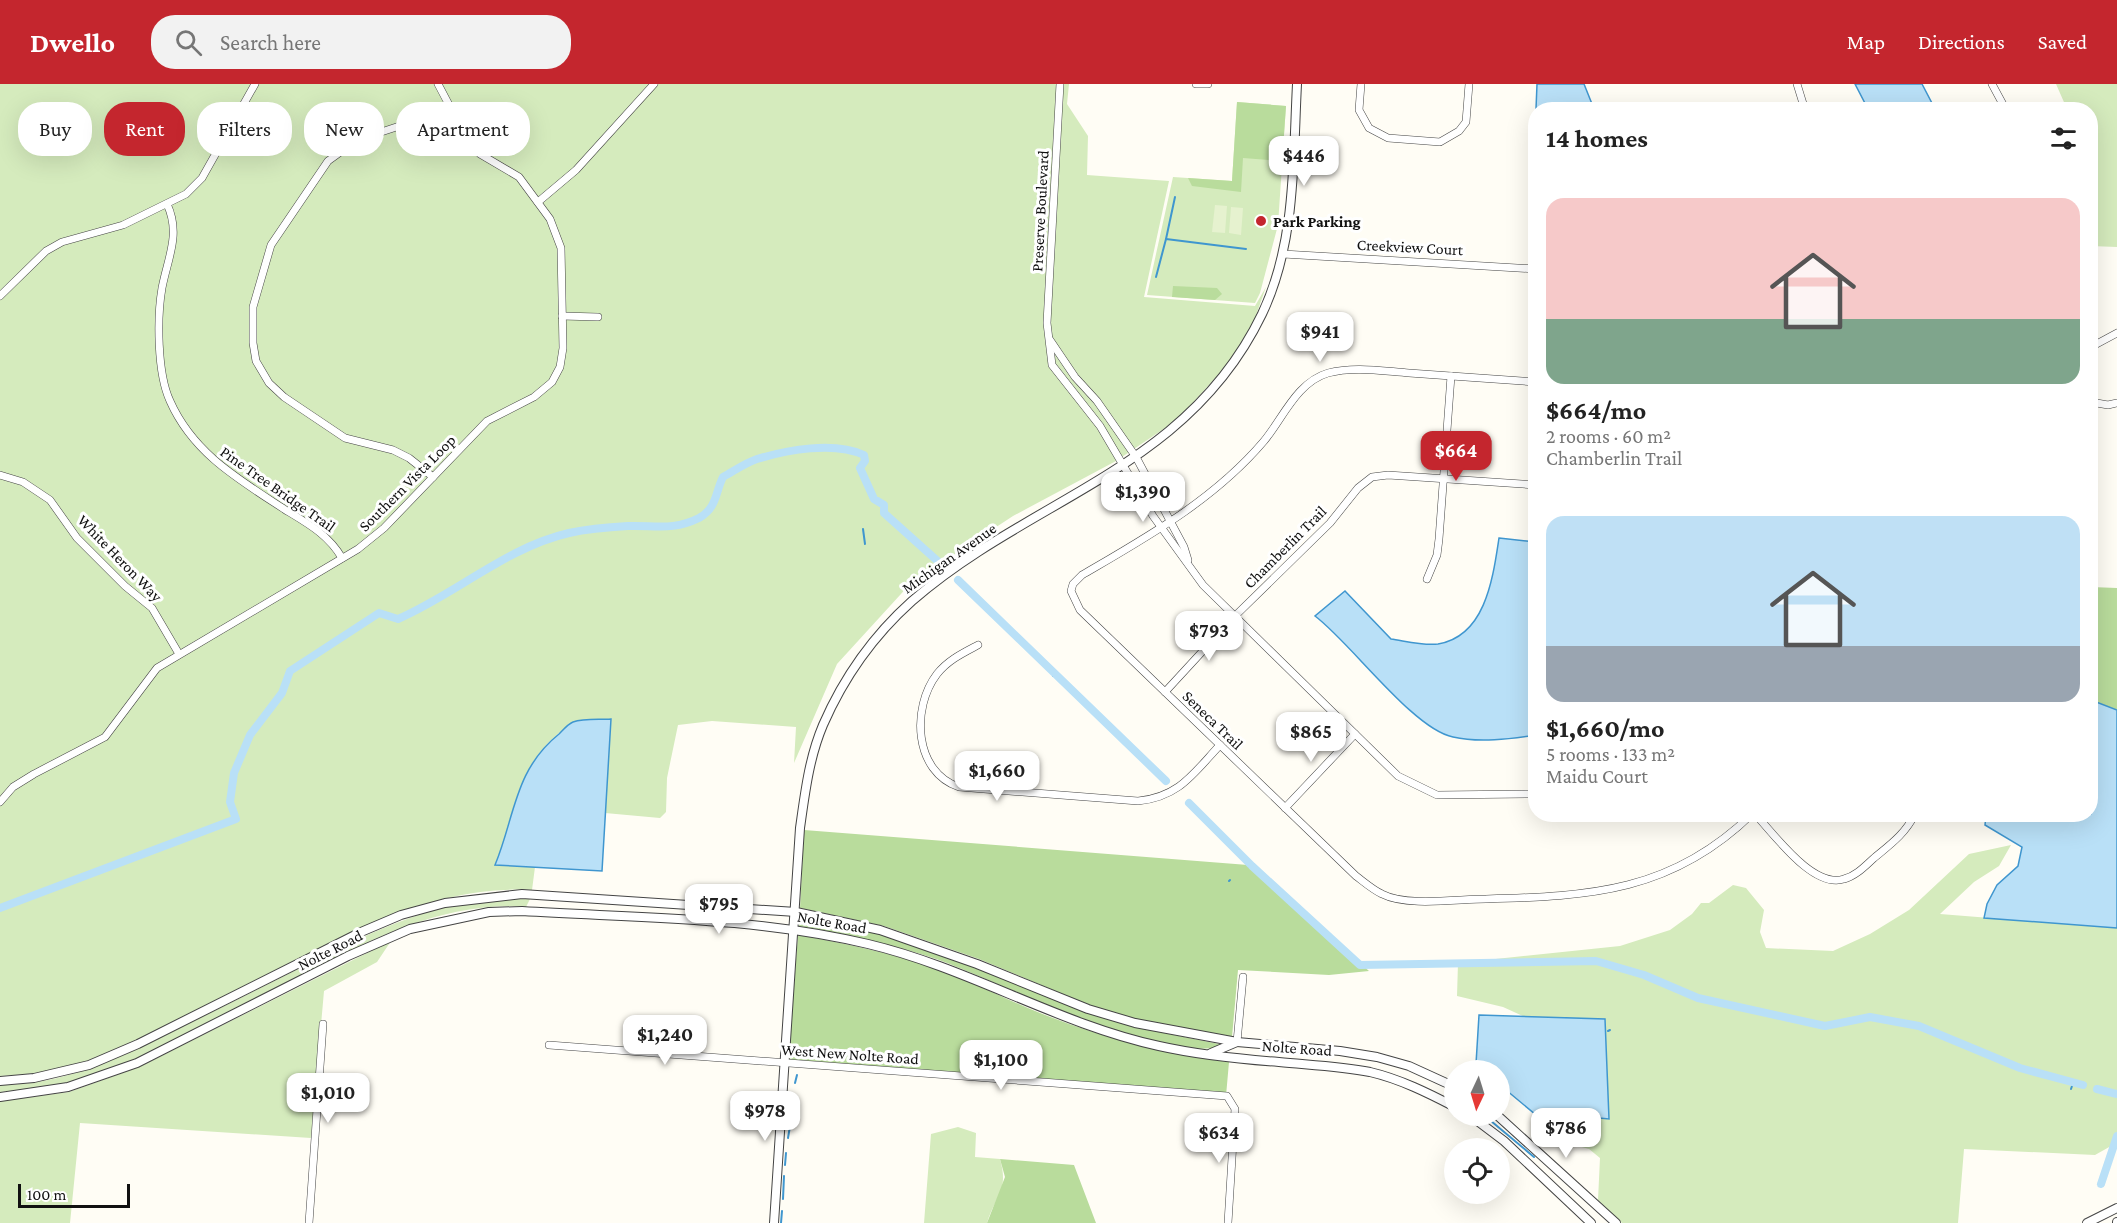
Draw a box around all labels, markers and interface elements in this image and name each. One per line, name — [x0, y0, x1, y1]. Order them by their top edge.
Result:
search box — [151, 15, 571, 69]
icon: search — [172, 26, 205, 59]
text: Dwello — [30, 27, 115, 58]
text: Search here — [220, 30, 321, 55]
text: Map — [1847, 30, 1885, 54]
text: Directions — [1918, 30, 2005, 54]
text: Saved — [2038, 30, 2087, 54]
chip: Buy — [18, 102, 92, 156]
chip: Rent — [104, 102, 185, 156]
chip: Filters — [197, 102, 292, 156]
chip: New — [304, 102, 384, 156]
chip: Apartment — [396, 102, 530, 156]
icon: filters — [2047, 122, 2080, 155]
text: 14 homes — [1546, 124, 1648, 153]
pin: $446 — [1268, 136, 1340, 187]
text: $446 — [1283, 144, 1325, 166]
street label: Preserve Boulevard — [1028, 149, 1052, 272]
place label: Park Parking — [1273, 213, 1361, 230]
marker: Park Parking — [1254, 214, 1268, 228]
street label: Creekview Court — [1356, 236, 1464, 258]
icon: home — [1759, 237, 1867, 345]
pin: $941 — [1284, 312, 1356, 363]
text: $941 — [1301, 320, 1339, 342]
text: $664/mo — [1546, 396, 1646, 425]
text: 2 rooms · 60 m² — [1546, 425, 1671, 447]
street label: Southern Vista Loop — [355, 431, 459, 535]
pin: $664 — [1420, 431, 1492, 482]
text: $664 — [1435, 439, 1477, 461]
street label: Pine Tree Bridge Trail — [217, 443, 339, 536]
text: Chamberlin Trail — [1546, 447, 1682, 469]
pin: $1,390 — [1094, 472, 1192, 523]
text: $1,390 — [1115, 480, 1171, 502]
street label: Chamberlin Trail — [1240, 502, 1330, 592]
street label: White Heron Way — [74, 511, 166, 606]
street label: Michigan Avenue — [899, 519, 1000, 597]
icon: home — [1759, 555, 1867, 663]
pin: $793 — [1173, 611, 1245, 662]
text: $793 — [1189, 619, 1229, 641]
street label: Seneca Trail — [1179, 687, 1247, 753]
pin: $865 — [1275, 712, 1347, 763]
text: $1,660/mo — [1546, 714, 1665, 743]
text: $865 — [1290, 720, 1332, 742]
text: 5 rooms · 133 m² — [1546, 743, 1675, 765]
pin: $1,660 — [948, 751, 1046, 802]
text: $1,660 — [969, 759, 1025, 781]
text: Maidu Court — [1546, 765, 1648, 787]
pin: $795 — [683, 884, 755, 935]
text: $795 — [699, 892, 739, 914]
street label: Nolte Road — [796, 908, 869, 937]
street label: Nolte Road — [295, 926, 366, 974]
pin: $1,240 — [616, 1015, 714, 1066]
text: $1,240 — [637, 1023, 693, 1045]
street label: Nolte Road — [1261, 1037, 1333, 1059]
pin: $1,100 — [952, 1040, 1050, 1091]
street label: West New Nolte Road — [781, 1041, 920, 1067]
text: $1,100 — [974, 1048, 1028, 1070]
north arrow — [1444, 1060, 1510, 1126]
map controls — [1444, 1060, 1510, 1204]
pin: $1,010 — [279, 1073, 377, 1124]
text: $1,010 — [301, 1081, 355, 1103]
pin: $978 — [729, 1091, 801, 1142]
text: $978 — [744, 1099, 786, 1121]
pin: $786 — [1530, 1108, 1602, 1159]
pin: $634 — [1183, 1113, 1255, 1164]
text: $786 — [1545, 1116, 1587, 1138]
text: $634 — [1198, 1121, 1240, 1143]
button: locate — [1444, 1138, 1510, 1204]
scale bar — [18, 1181, 130, 1208]
text: 100 m — [27, 1186, 66, 1203]

